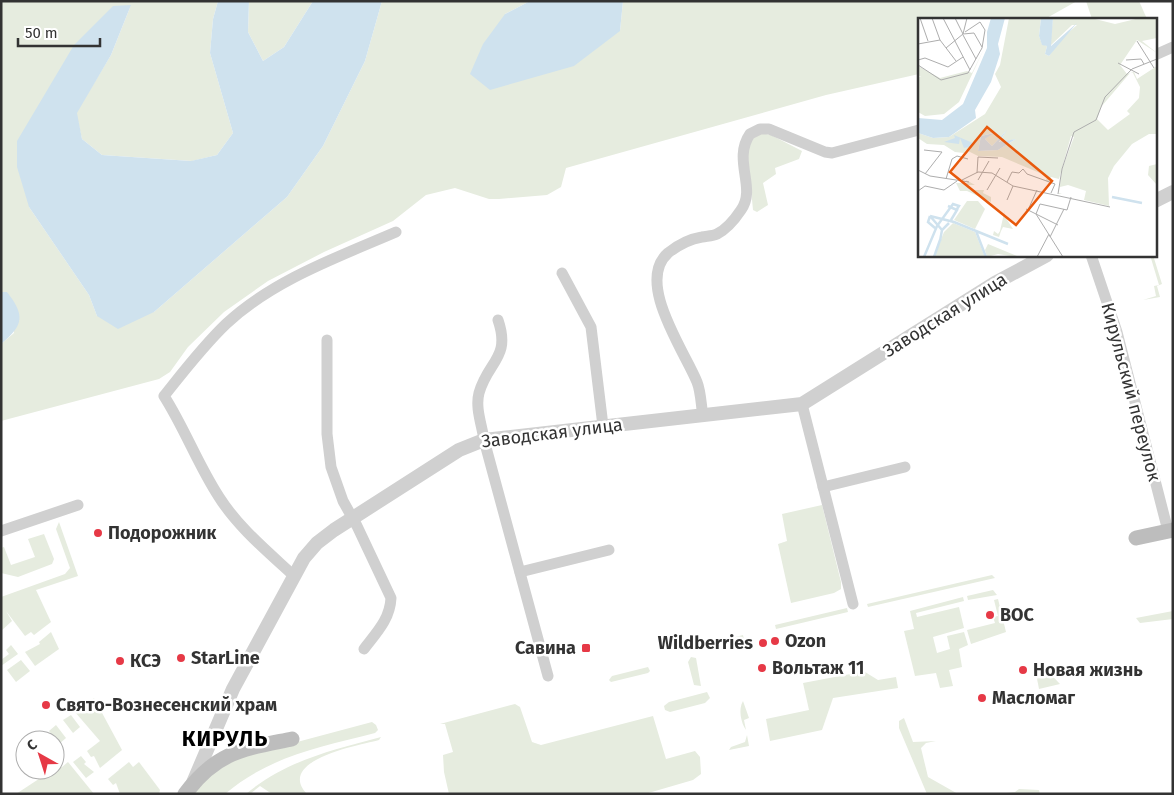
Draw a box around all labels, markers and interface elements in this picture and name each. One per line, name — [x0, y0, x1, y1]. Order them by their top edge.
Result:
scale bar — [18, 15, 100, 47]
inset map — [918, 18, 1156, 256]
text: 50 m — [25, 24, 58, 42]
street label: Заводская улица — [879, 268, 1011, 362]
street label: Кирульский переулок — [1097, 300, 1166, 485]
street label: Заводская улица — [480, 413, 624, 453]
place label: Подорожник — [108, 522, 217, 544]
marker: Подорожник — [92, 527, 104, 539]
place label: ВОС — [1000, 604, 1035, 626]
marker: ВОС — [984, 609, 996, 621]
place label: Ozon — [785, 630, 826, 652]
place label: Wildberries — [658, 632, 753, 654]
marker: Ozon — [769, 635, 781, 647]
place label: Савина — [515, 637, 576, 659]
marker: Wildberries — [757, 637, 769, 649]
marker: Савина — [580, 642, 592, 654]
place label: StarLine — [191, 647, 260, 669]
place label: КСЭ — [130, 650, 161, 672]
marker: StarLine — [175, 652, 187, 664]
marker: КСЭ — [114, 655, 126, 667]
place label: Вольтаж 11 — [772, 657, 864, 679]
place label: Новая жизнь — [1033, 659, 1143, 681]
marker: Вольтаж 11 — [756, 662, 768, 674]
marker: Новая жизнь — [1017, 664, 1029, 676]
place label: Масломаг — [992, 687, 1075, 709]
marker: Масломаг — [976, 692, 988, 704]
place label: Свято-Вознесенский храм — [56, 694, 277, 716]
marker: Свято-Вознесенский храм — [40, 699, 52, 711]
district label: КИРУЛЬ — [182, 725, 268, 752]
north arrow — [15, 730, 65, 780]
text: С — [24, 736, 41, 754]

